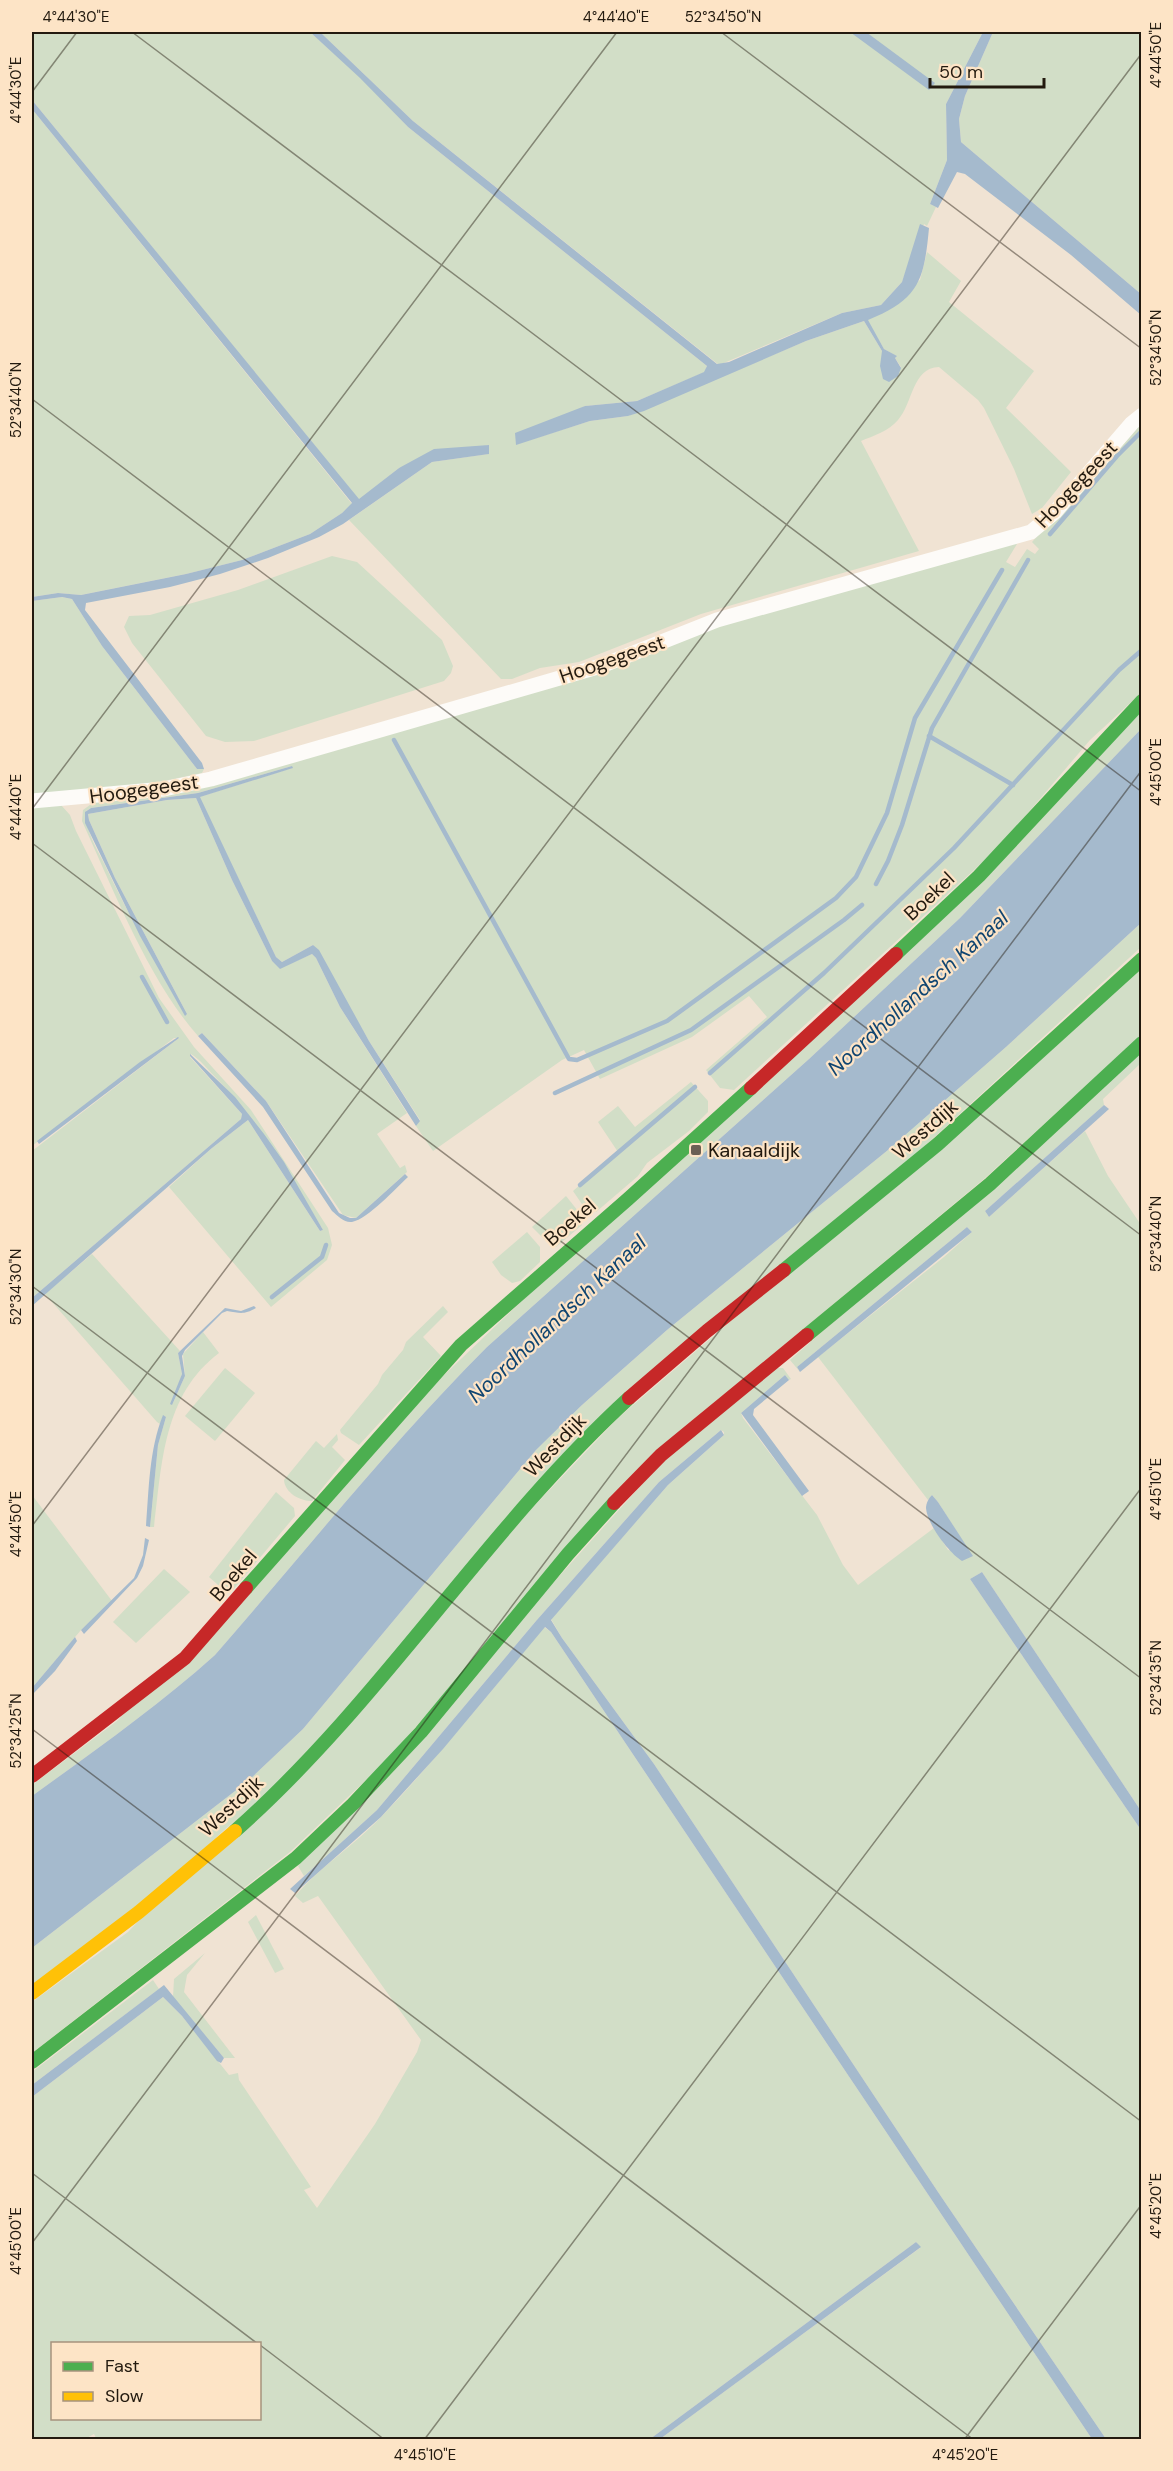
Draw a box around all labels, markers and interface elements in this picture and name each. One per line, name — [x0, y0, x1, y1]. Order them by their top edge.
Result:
text: 4°44'30"E — [43, 7, 109, 27]
text: 4°44'40"E — [583, 7, 649, 27]
text: 52°34'50"N — [685, 7, 761, 27]
text: 4°44'50"E — [1146, 22, 1166, 88]
scale bar — [930, 51, 1044, 89]
text: 4°44'30"E — [6, 57, 26, 123]
text: 50 m — [939, 60, 983, 84]
text: 52°34'50"N — [1146, 310, 1166, 386]
text: 52°34'40"N — [6, 362, 26, 438]
street label: Hoogegeest — [1029, 435, 1123, 533]
street label: Hoogegeest — [556, 629, 668, 689]
text: 4°45'00"E — [1146, 738, 1166, 806]
street label: Hoogegeest — [88, 768, 200, 810]
text: 4°44'40"E — [6, 774, 26, 840]
street label: Boekel — [898, 866, 960, 926]
water label: Noordhollandsch Kanaal — [821, 904, 1015, 1082]
street label: Westdijk — [887, 1093, 963, 1165]
place label: Kanaaldijk — [708, 1137, 800, 1163]
marker: Kanaaldijk — [689, 1143, 703, 1157]
street label: Boekel — [539, 1192, 601, 1252]
text: 52°34'40"N — [1146, 1196, 1166, 1272]
water label: Noordhollandsch Kanaal — [462, 1229, 653, 1409]
text: 52°34'30"N — [6, 1249, 26, 1325]
street label: Westdijk — [518, 1408, 592, 1482]
text: 4°45'10"E — [1146, 1458, 1166, 1520]
text: 4°44'50"E — [6, 1491, 26, 1557]
street label: Boekel — [204, 1543, 262, 1607]
text: 52°34'35"N — [1146, 1640, 1166, 1716]
text: 52°34'25"N — [6, 1693, 26, 1769]
street label: Westdijk — [193, 1770, 269, 1842]
text: 4°45'20"E — [1146, 2173, 1166, 2239]
text: 4°45'00"E — [6, 2207, 26, 2275]
legend — [51, 2342, 261, 2420]
text: Fast — [105, 2354, 140, 2378]
text: Slow — [105, 2384, 144, 2408]
text: 4°45'10"E — [394, 2445, 456, 2465]
text: 4°45'20"E — [932, 2445, 998, 2465]

